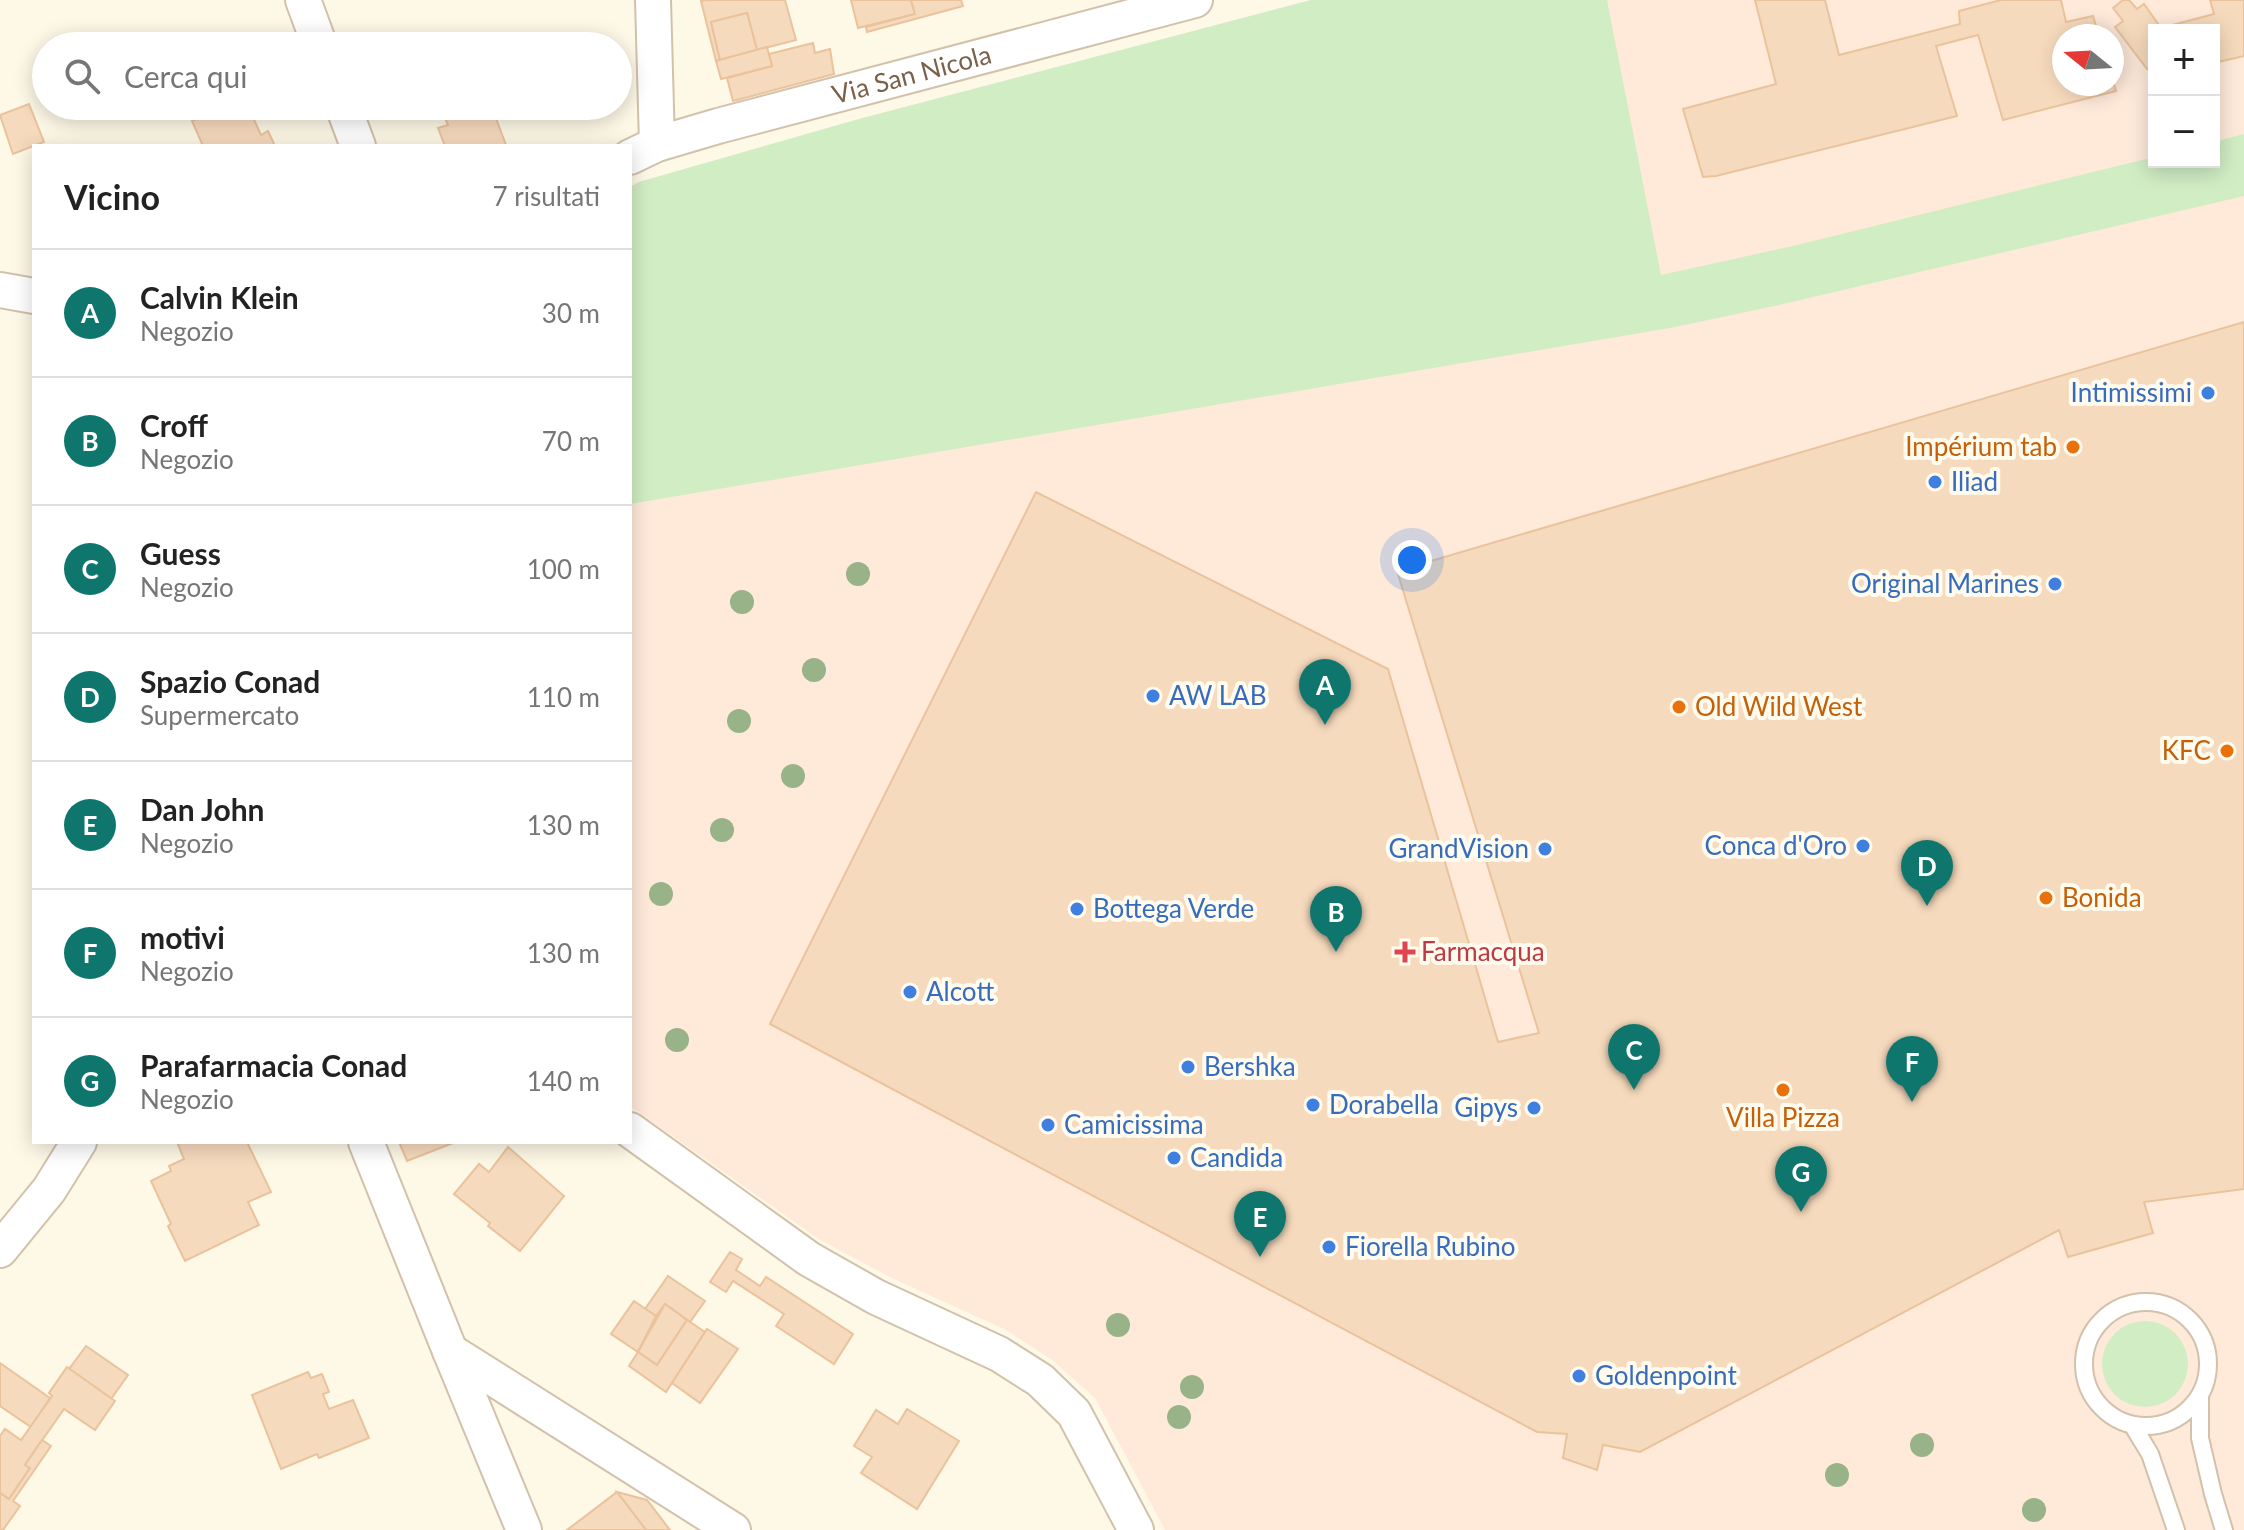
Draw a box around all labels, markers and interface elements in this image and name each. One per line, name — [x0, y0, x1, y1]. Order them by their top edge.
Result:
north arrow — [2052, 24, 2124, 96]
map controls — [2148, 24, 2220, 168]
button: + — [2148, 24, 2220, 96]
search box — [32, 32, 632, 120]
street label: Via San Nicola — [828, 38, 995, 110]
icon: search — [60, 54, 104, 98]
text: Cerca qui — [124, 58, 248, 94]
button: − — [2148, 96, 2220, 168]
text: Vicino — [64, 176, 160, 217]
text: 7 risultati — [493, 180, 600, 212]
text: Calvin Klein — [140, 279, 299, 315]
text: A — [81, 297, 99, 329]
text: 30 m — [542, 297, 600, 329]
text: Negozio — [140, 315, 234, 347]
place label: Intimissimi — [2071, 376, 2192, 408]
marker: Intimissimi — [2199, 384, 2217, 402]
text: Croff — [140, 407, 208, 443]
text: B — [81, 425, 99, 457]
text: 70 m — [542, 425, 600, 457]
place label: Impérium tab — [1905, 430, 2057, 462]
marker: Impérium tab — [2064, 438, 2082, 456]
text: Negozio — [140, 443, 234, 475]
place label: Iliad — [1951, 465, 1998, 497]
marker: Iliad — [1926, 473, 1944, 491]
text: Guess — [140, 535, 221, 571]
your location — [1392, 540, 1432, 580]
text: C — [81, 553, 99, 585]
text: 100 m — [527, 553, 600, 585]
place label: Original Marines — [1851, 567, 2039, 599]
text: Negozio — [140, 571, 234, 603]
marker: Original Marines — [2046, 575, 2064, 593]
pin: A — [1299, 659, 1351, 725]
text: Spazio Conad — [140, 663, 320, 699]
place label: AW LAB — [1169, 679, 1266, 711]
text: D — [80, 681, 100, 713]
text: 110 m — [527, 681, 600, 713]
marker: AW LAB — [1144, 687, 1162, 705]
place label: Old Wild West — [1695, 690, 1863, 722]
marker: Old Wild West — [1670, 698, 1688, 716]
text: Supermercato — [140, 699, 299, 731]
place label: KFC — [2162, 734, 2211, 766]
marker: KFC — [2218, 742, 2236, 760]
text: Dan John — [140, 791, 265, 827]
text: E — [83, 809, 97, 841]
text: 130 m — [527, 809, 600, 841]
text: Negozio — [140, 827, 234, 859]
place label: Conca d'Oro — [1705, 829, 1847, 861]
place label: GrandVision — [1388, 832, 1529, 864]
marker: Conca d'Oro — [1854, 837, 1872, 855]
marker: GrandVision — [1536, 840, 1554, 858]
pin: D — [1901, 840, 1953, 906]
place label: Bonida — [2062, 881, 2142, 913]
pin: B — [1310, 886, 1362, 952]
marker: Bonida — [2037, 889, 2055, 907]
place label: Bottega Verde — [1093, 892, 1254, 924]
marker: Bottega Verde — [1068, 900, 1086, 918]
text: motivi — [140, 919, 225, 955]
place label: Farmacqua — [1421, 935, 1545, 967]
text: F — [83, 937, 97, 969]
text: 130 m — [527, 937, 600, 969]
marker: Farmacqua — [1396, 943, 1414, 961]
text: Negozio — [140, 955, 234, 987]
place label: Alcott — [926, 975, 994, 1007]
marker: Alcott — [901, 983, 919, 1001]
pin: C — [1608, 1024, 1660, 1090]
pin: F — [1886, 1036, 1938, 1102]
text: Parafarmacia Conad — [140, 1047, 407, 1083]
place label: Bershka — [1204, 1050, 1296, 1082]
marker: Bershka — [1179, 1058, 1197, 1076]
text: G — [81, 1065, 99, 1097]
text: 140 m — [527, 1065, 600, 1097]
marker: Villa Pizza — [1774, 1081, 1792, 1099]
text: Negozio — [140, 1083, 234, 1115]
place label: Dorabella — [1329, 1088, 1439, 1120]
place label: Gipys — [1454, 1091, 1518, 1123]
marker: Dorabella — [1304, 1096, 1322, 1114]
marker: Gipys — [1525, 1099, 1543, 1117]
place label: Villa Pizza — [1726, 1101, 1840, 1133]
place label: Camicissima — [1064, 1108, 1204, 1140]
marker: Camicissima — [1039, 1116, 1057, 1134]
place label: Candida — [1190, 1141, 1283, 1173]
pin: G — [1775, 1146, 1827, 1212]
marker: Candida — [1165, 1149, 1183, 1167]
pin: E — [1234, 1191, 1286, 1257]
place label: Fiorella Rubino — [1345, 1230, 1515, 1262]
marker: Fiorella Rubino — [1320, 1238, 1338, 1256]
place label: Goldenpoint — [1595, 1359, 1737, 1391]
marker: Goldenpoint — [1570, 1367, 1588, 1385]

